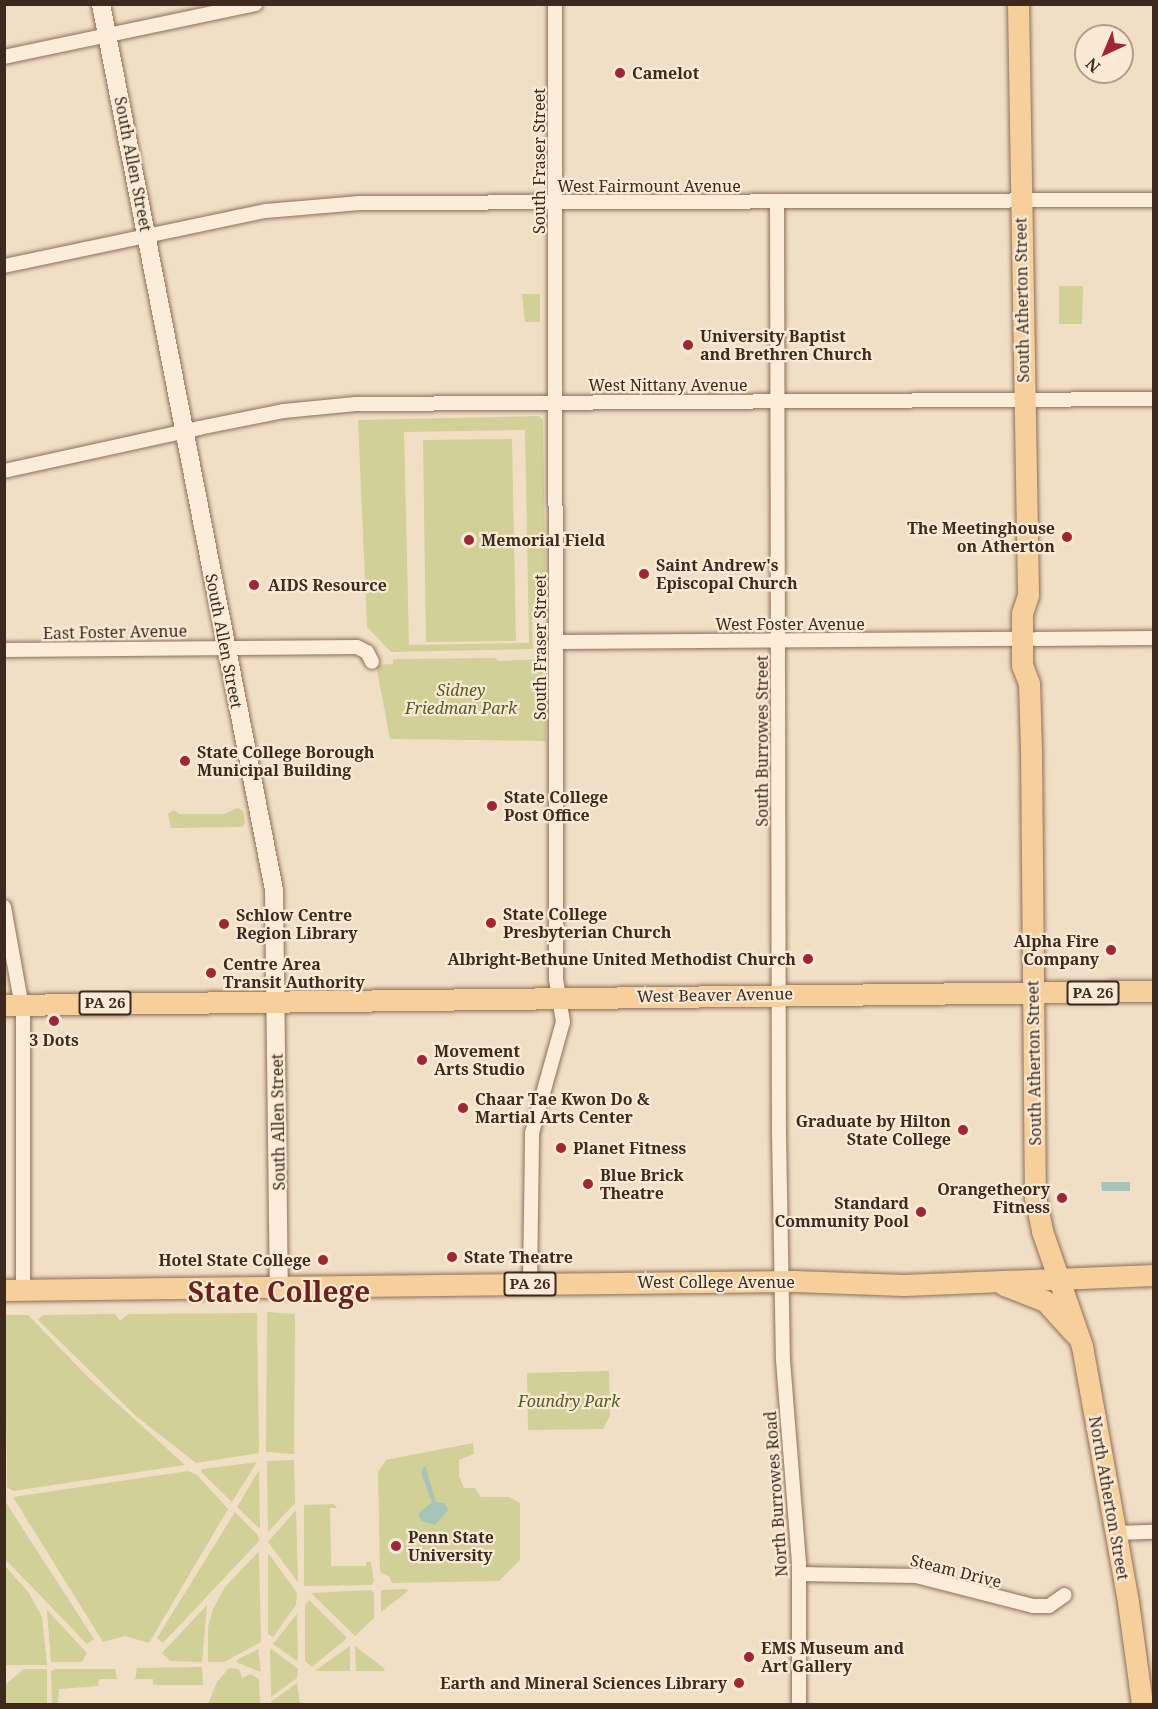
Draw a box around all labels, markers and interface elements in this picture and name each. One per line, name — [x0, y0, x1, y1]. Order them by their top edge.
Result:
north arrow — [1074, 24, 1134, 84]
text: N — [1081, 53, 1105, 78]
place label: Camelot — [632, 63, 699, 83]
marker: Camelot — [613, 66, 627, 80]
street label: South Fraser Street — [529, 88, 549, 234]
street label: South Allen Street — [111, 95, 155, 233]
street label: West Fairmount Avenue — [557, 176, 741, 196]
street label: South Atherton Street — [1011, 217, 1033, 383]
place label: University Baptist and Brethren Church — [700, 326, 872, 364]
marker: University Baptist and Brethren Church — [681, 338, 695, 352]
street label: West Nittany Avenue — [588, 375, 748, 395]
place label: The Meetinghouse on Atherton — [907, 518, 1055, 556]
place label: Memorial Field — [481, 530, 605, 550]
marker: The Meetinghouse on Atherton — [1060, 530, 1074, 544]
marker: Memorial Field — [462, 533, 476, 547]
place label: Saint Andrew's Episcopal Church — [656, 555, 798, 593]
marker: Saint Andrew's Episcopal Church — [637, 567, 651, 581]
street label: South Allen Street — [202, 572, 246, 710]
street label: South Fraser Street — [530, 574, 550, 720]
place label: AIDS Resource — [268, 575, 387, 595]
marker: AIDS Resource — [245, 576, 263, 594]
street label: West Foster Avenue — [715, 614, 865, 634]
street label: East Foster Avenue — [43, 621, 187, 643]
street label: South Burrowes Street — [752, 655, 772, 827]
park label: Sidney Friedman Park — [405, 680, 517, 718]
place label: State College Borough Municipal Building — [197, 742, 374, 780]
marker: State College Borough Municipal Building — [178, 754, 192, 768]
place label: State College Post Office — [504, 787, 608, 825]
marker: State College Post Office — [485, 799, 499, 813]
place label: State College Presbyterian Church — [503, 904, 671, 942]
place label: Schlow Centre Region Library — [236, 905, 358, 943]
marker: State College Presbyterian Church — [484, 916, 498, 930]
marker: Schlow Centre Region Library — [217, 917, 231, 931]
place label: Alpha Fire Company — [1013, 931, 1099, 969]
marker: Alpha Fire Company — [1104, 943, 1118, 957]
place label: Albright-Bethune United Methodist Church — [447, 949, 796, 969]
marker: Albright-Bethune United Methodist Church — [801, 952, 815, 966]
place label: Centre Area Transit Authority — [223, 954, 365, 992]
marker: Centre Area Transit Authority — [204, 966, 218, 980]
street label: South Atherton Street — [1023, 980, 1045, 1146]
road number: PA 26 — [1066, 981, 1120, 1005]
street label: West Beaver Avenue — [637, 984, 793, 1006]
road number: PA 26 — [78, 991, 132, 1015]
marker: 3 Dots — [47, 1014, 61, 1028]
place label: 3 Dots — [29, 1030, 79, 1050]
place label: Movement Arts Studio — [434, 1041, 525, 1079]
street label: South Allen Street — [267, 1053, 289, 1191]
marker: Movement Arts Studio — [415, 1053, 429, 1067]
place label: Chaar Tae Kwon Do & Martial Arts Center — [475, 1089, 650, 1127]
marker: Chaar Tae Kwon Do & Martial Arts Center — [456, 1101, 470, 1115]
place label: Graduate by Hilton State College — [796, 1111, 951, 1149]
marker: Graduate by Hilton State College — [956, 1123, 970, 1137]
place label: Planet Fitness — [573, 1138, 686, 1158]
marker: Planet Fitness — [554, 1141, 568, 1155]
place label: Blue Brick Theatre — [600, 1165, 684, 1203]
marker: Blue Brick Theatre — [581, 1177, 595, 1191]
place label: Orangetheory Fitness — [937, 1179, 1050, 1217]
marker: Orangetheory Fitness — [1055, 1191, 1069, 1205]
place label: Standard Community Pool — [775, 1193, 909, 1231]
marker: Standard Community Pool — [914, 1205, 928, 1219]
place label: State Theatre — [464, 1247, 573, 1267]
place label: Hotel State College — [158, 1250, 311, 1270]
marker: State Theatre — [445, 1250, 459, 1264]
marker: Hotel State College — [316, 1253, 330, 1267]
road number: PA 26 — [503, 1272, 557, 1296]
street label: West College Avenue — [637, 1272, 795, 1292]
district label: State College — [188, 1274, 370, 1308]
park label: Foundry Park — [518, 1391, 620, 1411]
street label: North Burrowes Road — [761, 1410, 791, 1578]
street label: North Atherton Street — [1085, 1415, 1133, 1581]
place label: Penn State University — [408, 1527, 494, 1565]
marker: Penn State University — [389, 1539, 403, 1553]
street label: Steam Drive — [908, 1550, 1004, 1592]
place label: EMS Museum and Art Gallery — [761, 1638, 904, 1676]
marker: EMS Museum and Art Gallery — [742, 1650, 756, 1664]
place label: Earth and Mineral Sciences Library — [440, 1673, 727, 1693]
marker: Earth and Mineral Sciences Library — [732, 1676, 746, 1690]

